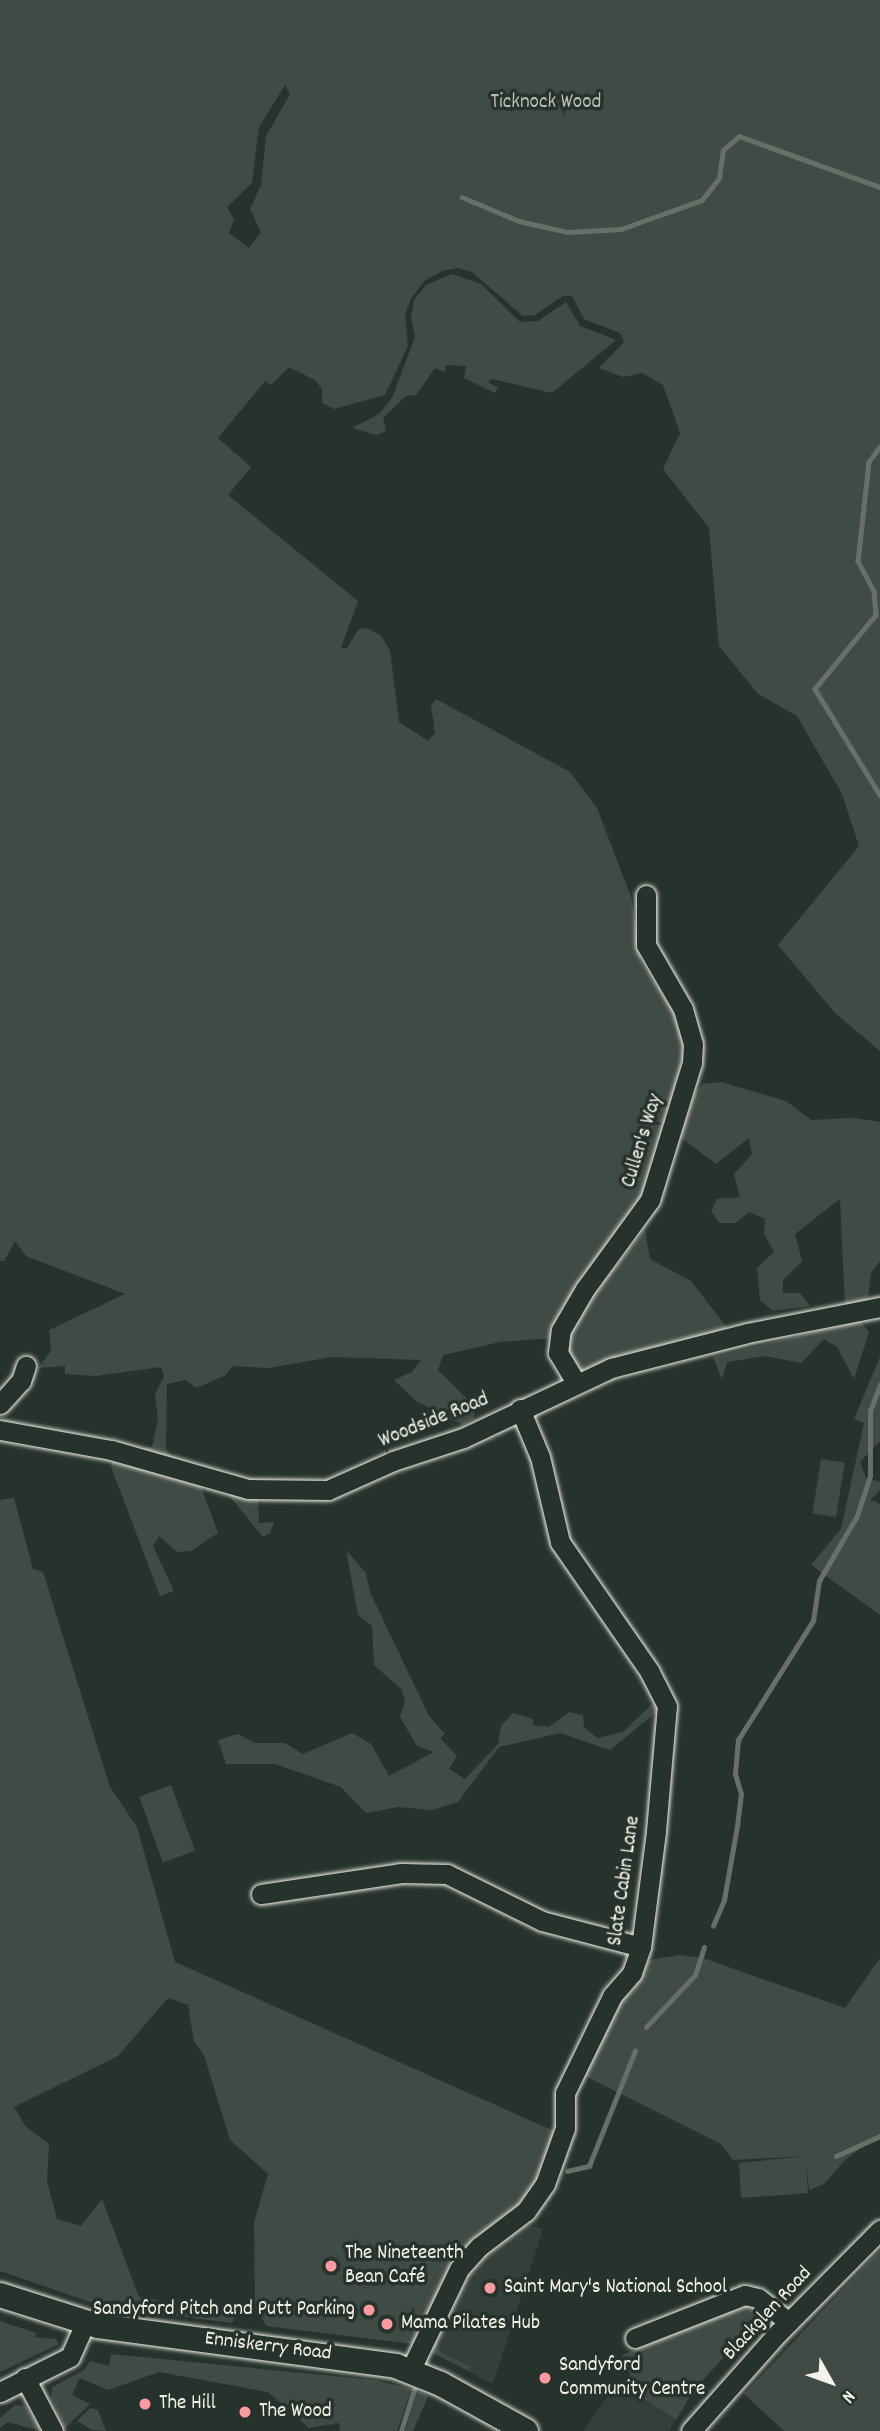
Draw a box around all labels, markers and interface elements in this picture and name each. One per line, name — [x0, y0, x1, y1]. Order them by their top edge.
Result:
park label: Ticknock Wood — [491, 90, 601, 116]
street label: Cullen's Way — [617, 1091, 669, 1191]
street label: Woodside Road — [375, 1388, 493, 1454]
street label: Slate Cabin Lane — [603, 1814, 647, 1948]
place label: The Nineteenth Bean Café — [345, 2241, 464, 2291]
marker: The Nineteenth Bean Café — [323, 2258, 339, 2274]
street label: Blackglen Road — [718, 2262, 818, 2366]
place label: Saint Mary's National School — [504, 2275, 727, 2301]
marker: Saint Mary's National School — [482, 2280, 498, 2296]
place label: Sandyford Pitch and Putt Parking — [93, 2297, 355, 2323]
marker: Sandyford Pitch and Putt Parking — [361, 2302, 377, 2318]
place label: Mama Pilates Hub — [401, 2311, 540, 2337]
marker: Mama Pilates Hub — [379, 2316, 395, 2332]
street label: Enniskerry Road — [203, 2327, 333, 2367]
north arrow — [796, 2347, 866, 2417]
place label: Sandyford Community Centre — [559, 2353, 705, 2403]
marker: Sandyford Community Centre — [537, 2370, 553, 2386]
text: N — [834, 2384, 861, 2408]
place label: The Hill — [159, 2391, 216, 2417]
marker: The Hill — [137, 2396, 153, 2412]
place label: The Wood — [259, 2399, 332, 2425]
marker: The Wood — [237, 2404, 253, 2420]

